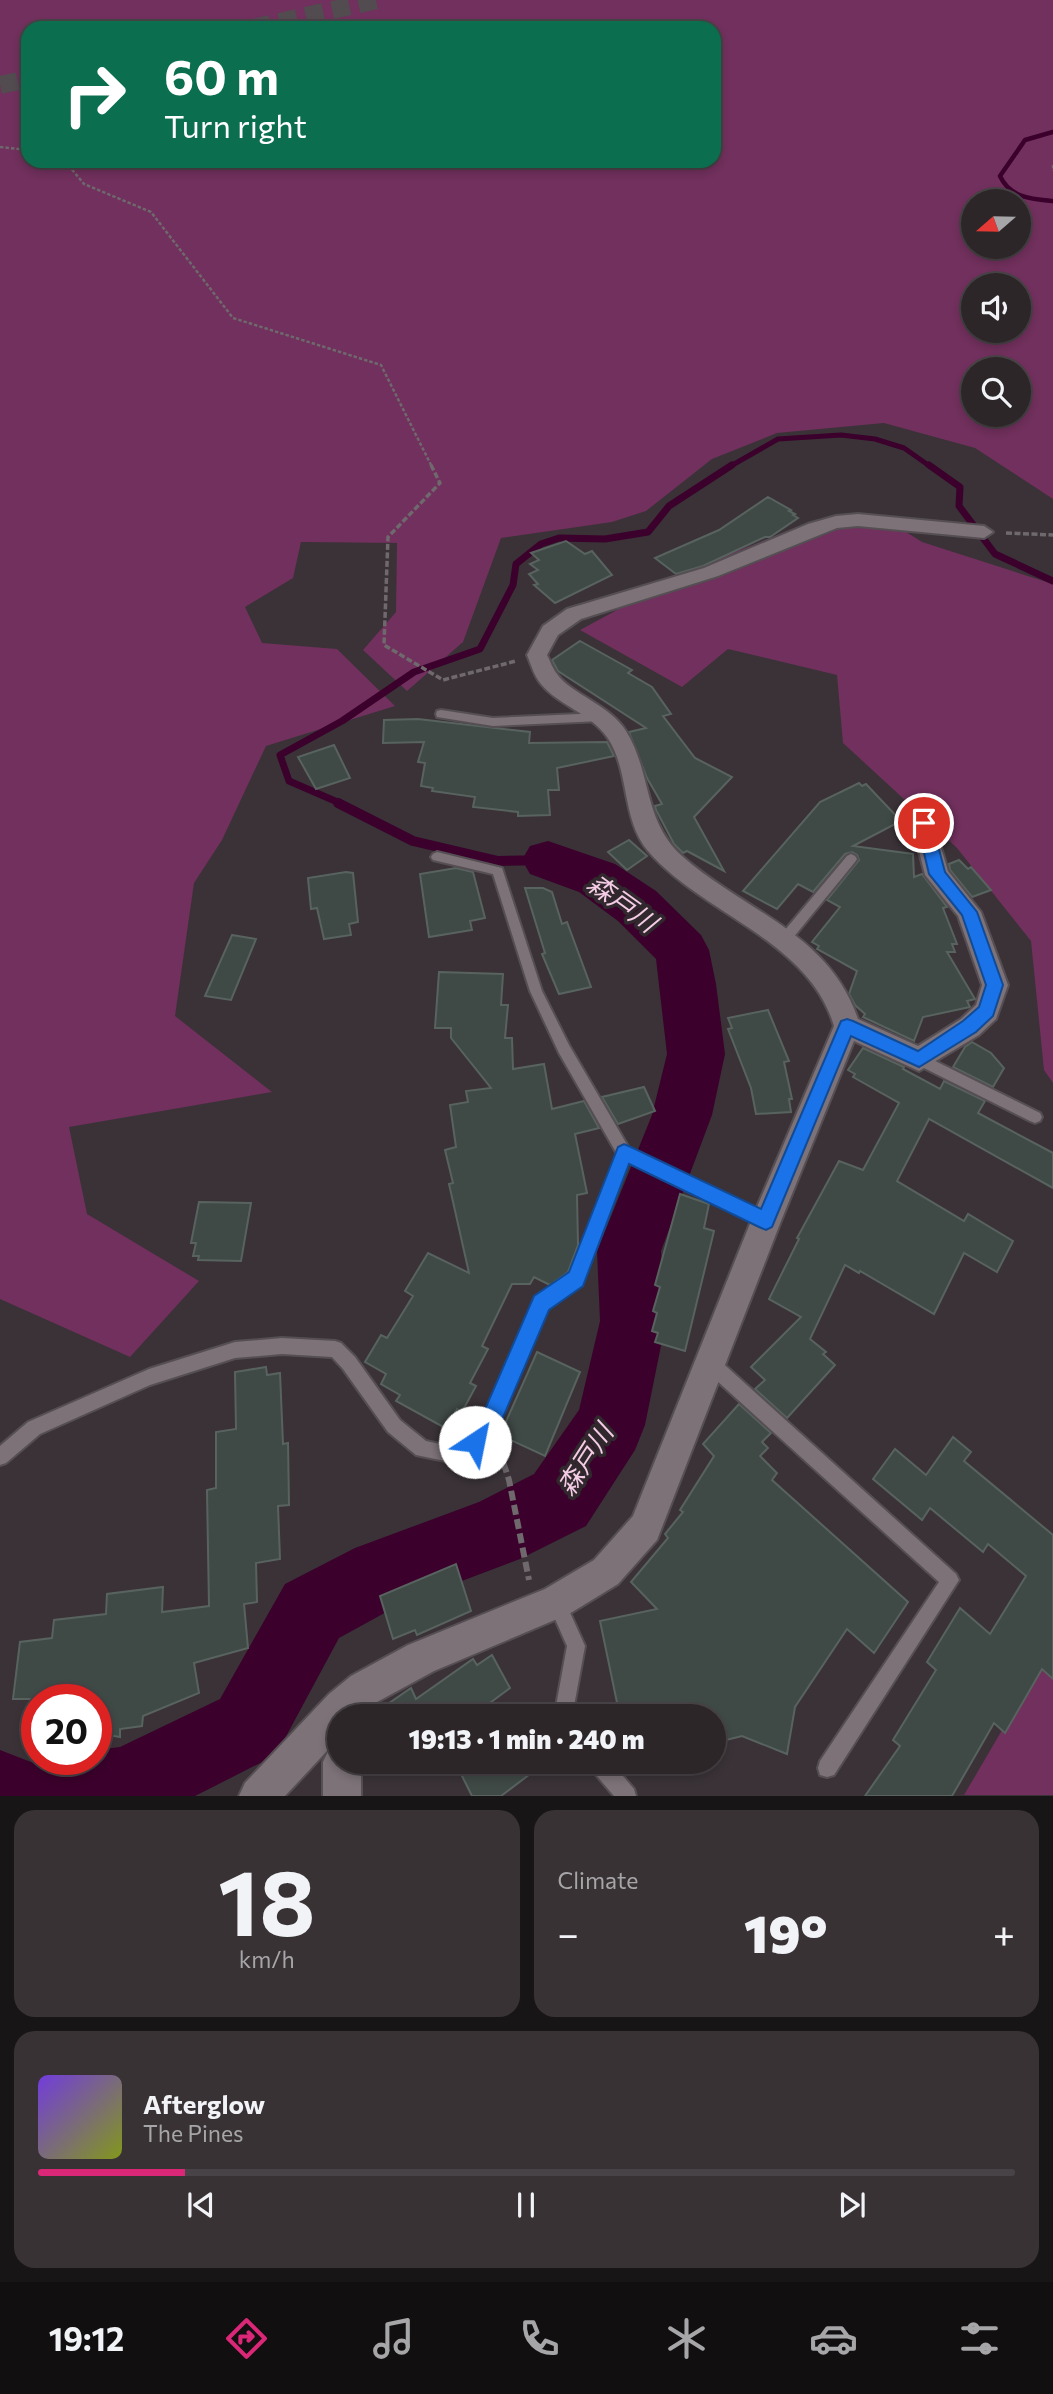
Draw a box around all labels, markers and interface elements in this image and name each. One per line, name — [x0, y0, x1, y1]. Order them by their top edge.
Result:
text: 60 m — [164, 45, 279, 105]
icon: right — [49, 49, 140, 140]
text: Turn right — [164, 105, 307, 145]
north arrow — [961, 189, 1031, 259]
map controls — [961, 189, 1031, 427]
button: sound — [961, 273, 1031, 343]
button: search — [961, 357, 1031, 427]
pin — [894, 793, 954, 853]
icon: arrive — [905, 804, 943, 842]
water label: 森戸川 — [582, 867, 666, 939]
position arrow — [438, 1405, 512, 1479]
water label: 森戸川 — [550, 1415, 620, 1500]
speed limit sign: 20 — [21, 1684, 112, 1775]
text: 19:13 · 1 min · 240 m — [409, 1723, 644, 1754]
text: 18 — [218, 1843, 315, 1955]
text: Climate — [558, 1866, 639, 1894]
text: 19° — [744, 1900, 828, 1964]
text: − — [558, 1909, 579, 1956]
text: + — [993, 1909, 1015, 1956]
text: km/h — [239, 1945, 295, 1973]
text: Afterglow — [143, 2088, 265, 2119]
text: The Pines — [143, 2119, 244, 2147]
icon: previous — [182, 2186, 220, 2224]
icon: pause — [507, 2186, 545, 2224]
icon: next — [833, 2186, 871, 2224]
icon: directions — [222, 2314, 271, 2363]
icon: music — [369, 2314, 418, 2363]
icon: phone — [515, 2314, 564, 2363]
icon: climate — [662, 2314, 711, 2363]
icon: car — [809, 2314, 858, 2363]
icon: filters — [955, 2314, 1004, 2363]
text: 19:12 — [49, 2318, 124, 2358]

